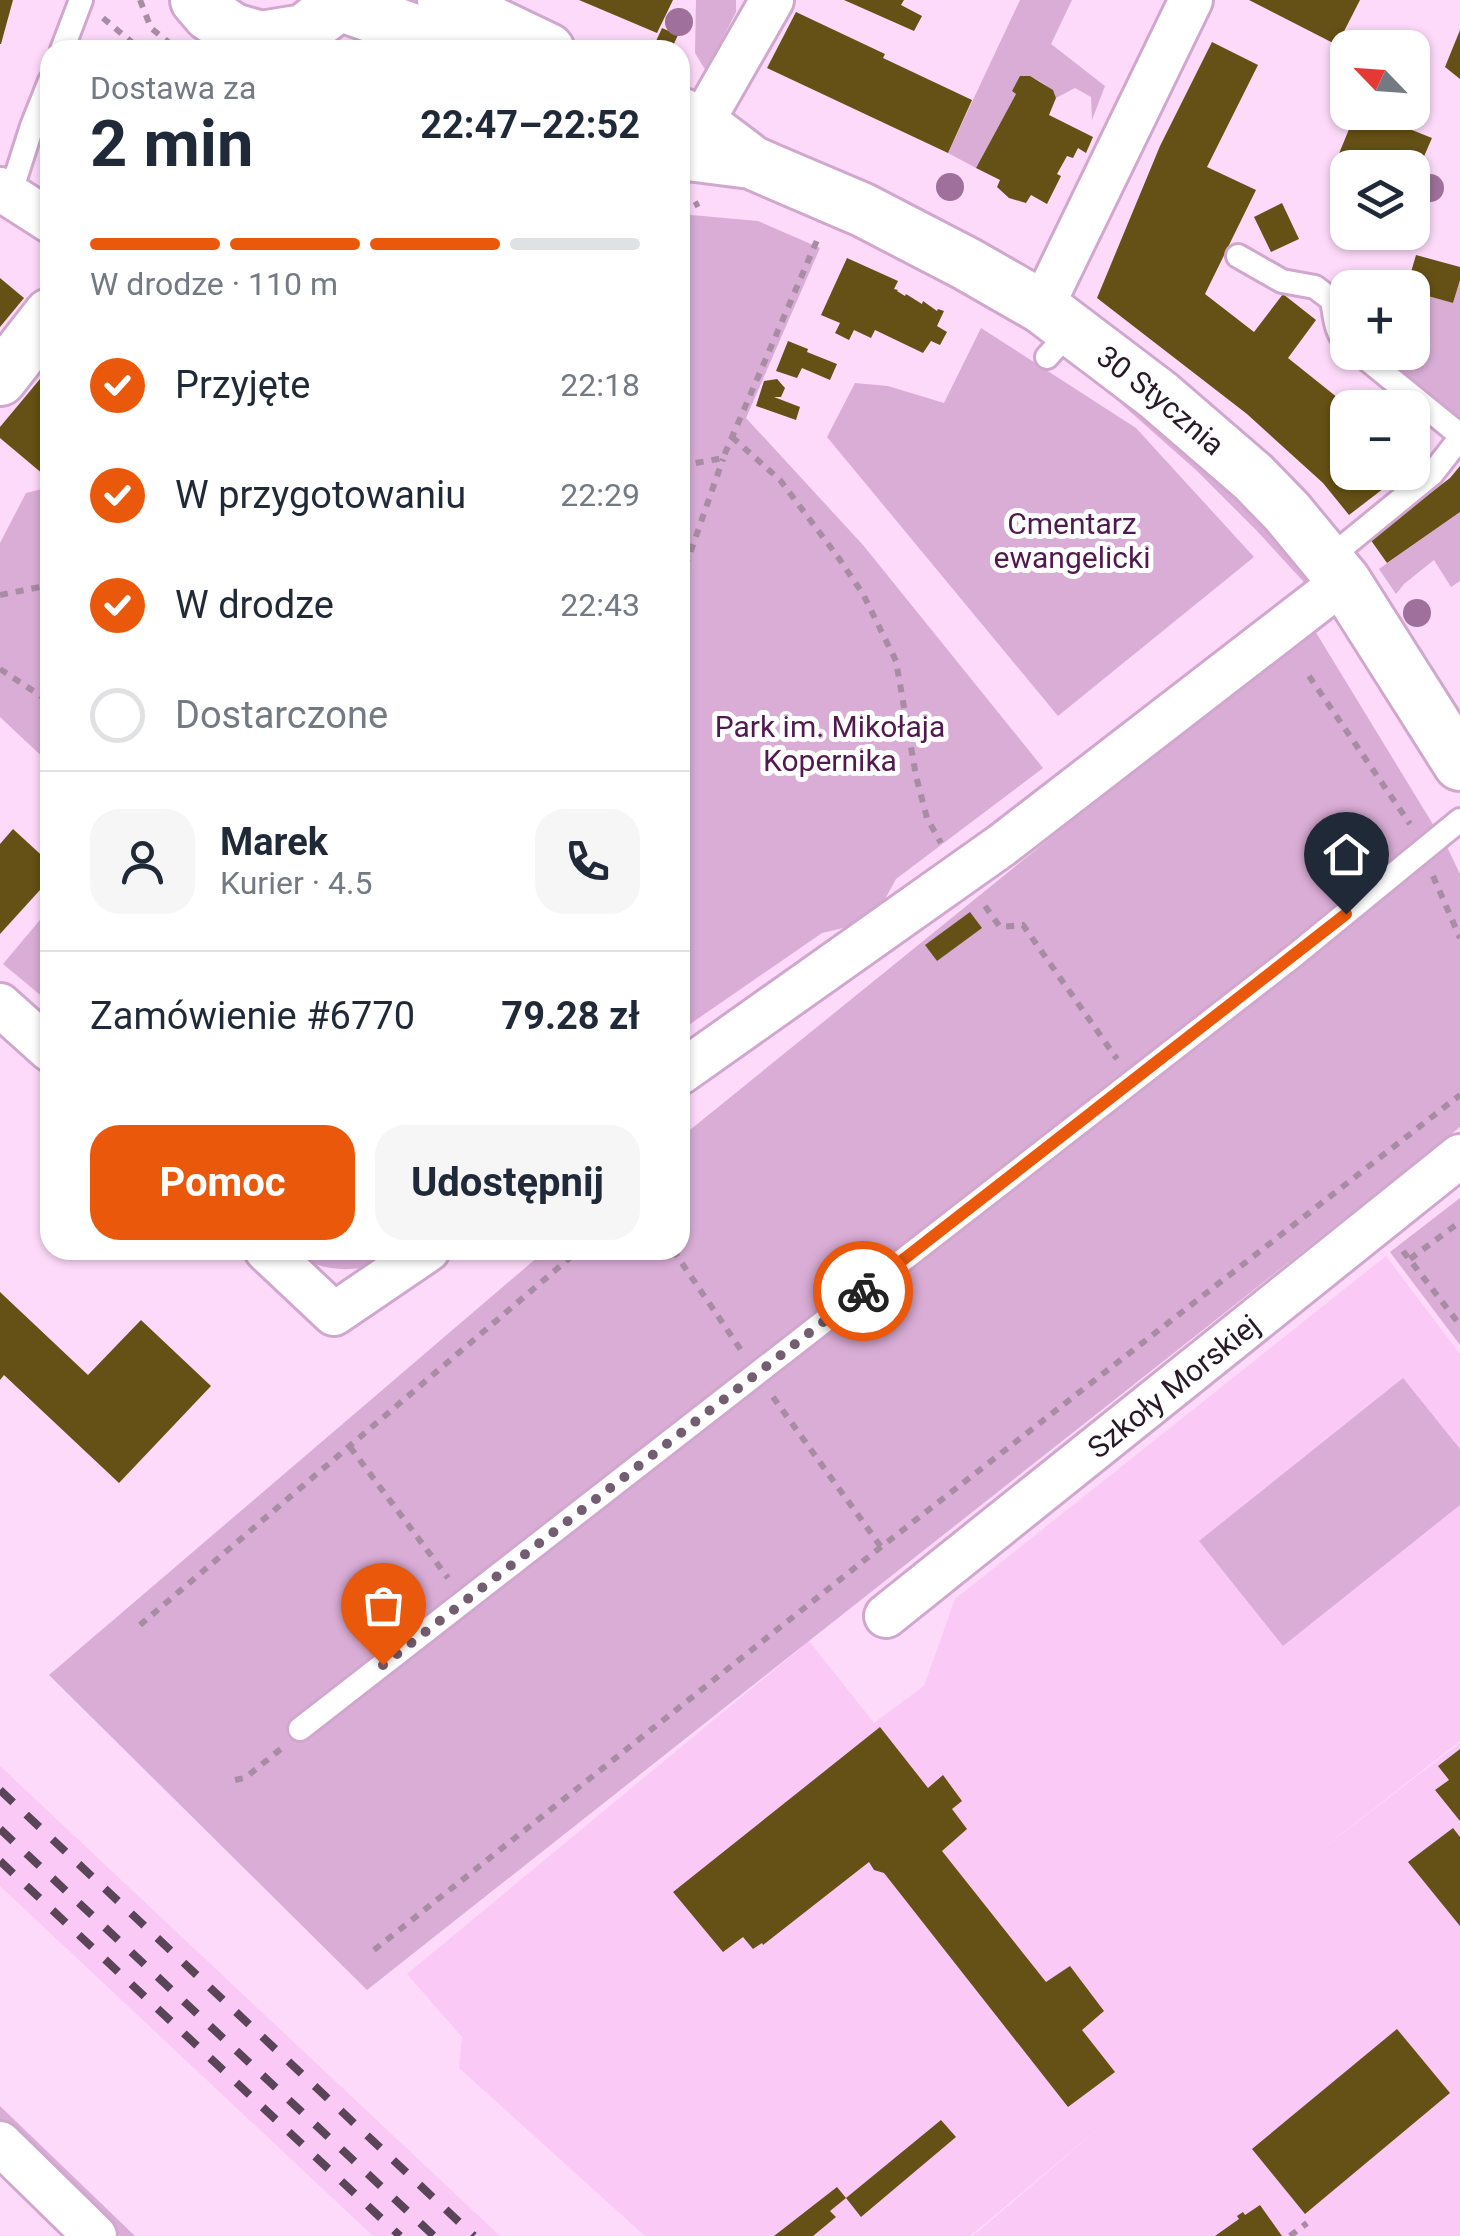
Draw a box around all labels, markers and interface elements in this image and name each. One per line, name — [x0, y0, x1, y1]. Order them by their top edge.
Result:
north arrow — [1330, 30, 1430, 130]
map controls — [1330, 30, 1430, 490]
text: Dostawa za — [90, 69, 256, 107]
text: 22:47–22:52 — [420, 103, 640, 147]
text: 2 min — [90, 106, 253, 182]
button: layers — [1330, 150, 1430, 250]
text: W drodze · 110 m — [90, 265, 338, 303]
button: + — [1330, 270, 1430, 370]
street label: 30 Stycznia — [1090, 338, 1232, 462]
icon: check — [90, 358, 145, 413]
text: Przyjęte — [175, 363, 311, 407]
text: 22:18 — [560, 366, 640, 404]
button: − — [1330, 390, 1430, 490]
icon: check — [90, 468, 145, 523]
text: W przygotowaniu — [175, 473, 466, 517]
text: 22:29 — [560, 476, 640, 514]
park label: Cmentarz ewangelicki — [994, 506, 1150, 575]
icon: check — [90, 578, 145, 633]
text: W drodze — [175, 583, 334, 627]
text: 22:43 — [560, 586, 640, 624]
text: Dostarczone — [175, 693, 388, 737]
park label: Park im. Mikołaja Kopernika — [715, 709, 945, 778]
button: person — [90, 809, 195, 914]
button: phone — [535, 809, 640, 914]
pin — [1304, 812, 1389, 915]
text: Marek — [220, 820, 328, 864]
icon: home — [1319, 827, 1374, 882]
text: Kurier · 4.5 — [220, 864, 372, 902]
text: Zamówienie #6770 — [90, 994, 415, 1038]
text: 79.28 zł — [501, 994, 640, 1038]
button: Pomoc — [90, 1125, 355, 1240]
button: Udostępnij — [375, 1125, 640, 1240]
courier — [813, 1241, 913, 1341]
icon: bike — [836, 1264, 891, 1319]
street label: Szkoły Morskiej — [1081, 1307, 1266, 1465]
pin — [341, 1563, 426, 1666]
icon: bag — [356, 1578, 411, 1633]

